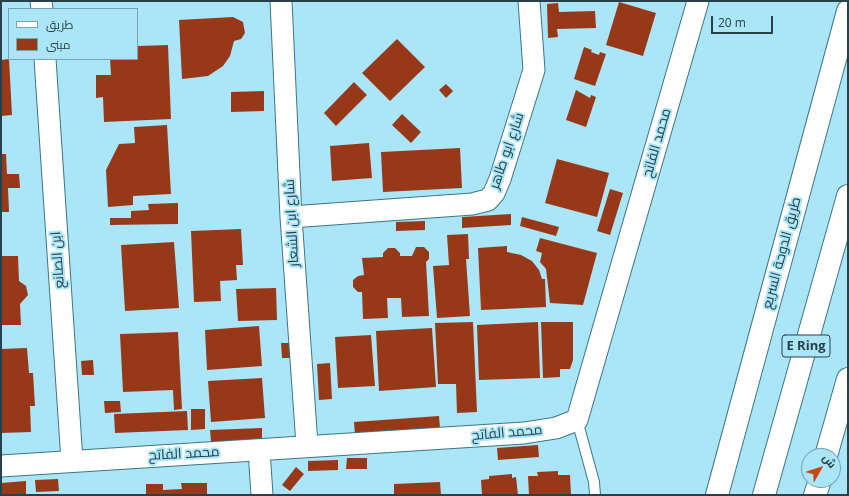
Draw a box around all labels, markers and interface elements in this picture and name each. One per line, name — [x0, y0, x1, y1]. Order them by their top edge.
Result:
legend — [8, 8, 138, 60]
scale bar — [713, 8, 775, 34]
text: 20 m — [718, 14, 746, 31]
text: طريق — [46, 16, 73, 33]
text: مبنى — [46, 36, 71, 53]
street label: محمد الفاتح — [639, 106, 675, 180]
street label: شارع ابو طاهر — [486, 111, 528, 191]
street label: شارع ابن الشعار — [281, 179, 303, 267]
street label: طريق الدوحة السريع — [759, 195, 805, 311]
street label: ابن الصانع — [48, 231, 68, 289]
road number: E Ring — [782, 335, 830, 357]
street label: محمد الفاتح — [471, 422, 543, 444]
street label: محمد الفاتح — [148, 444, 220, 464]
north arrow — [801, 448, 841, 488]
text: ش — [820, 451, 840, 471]

